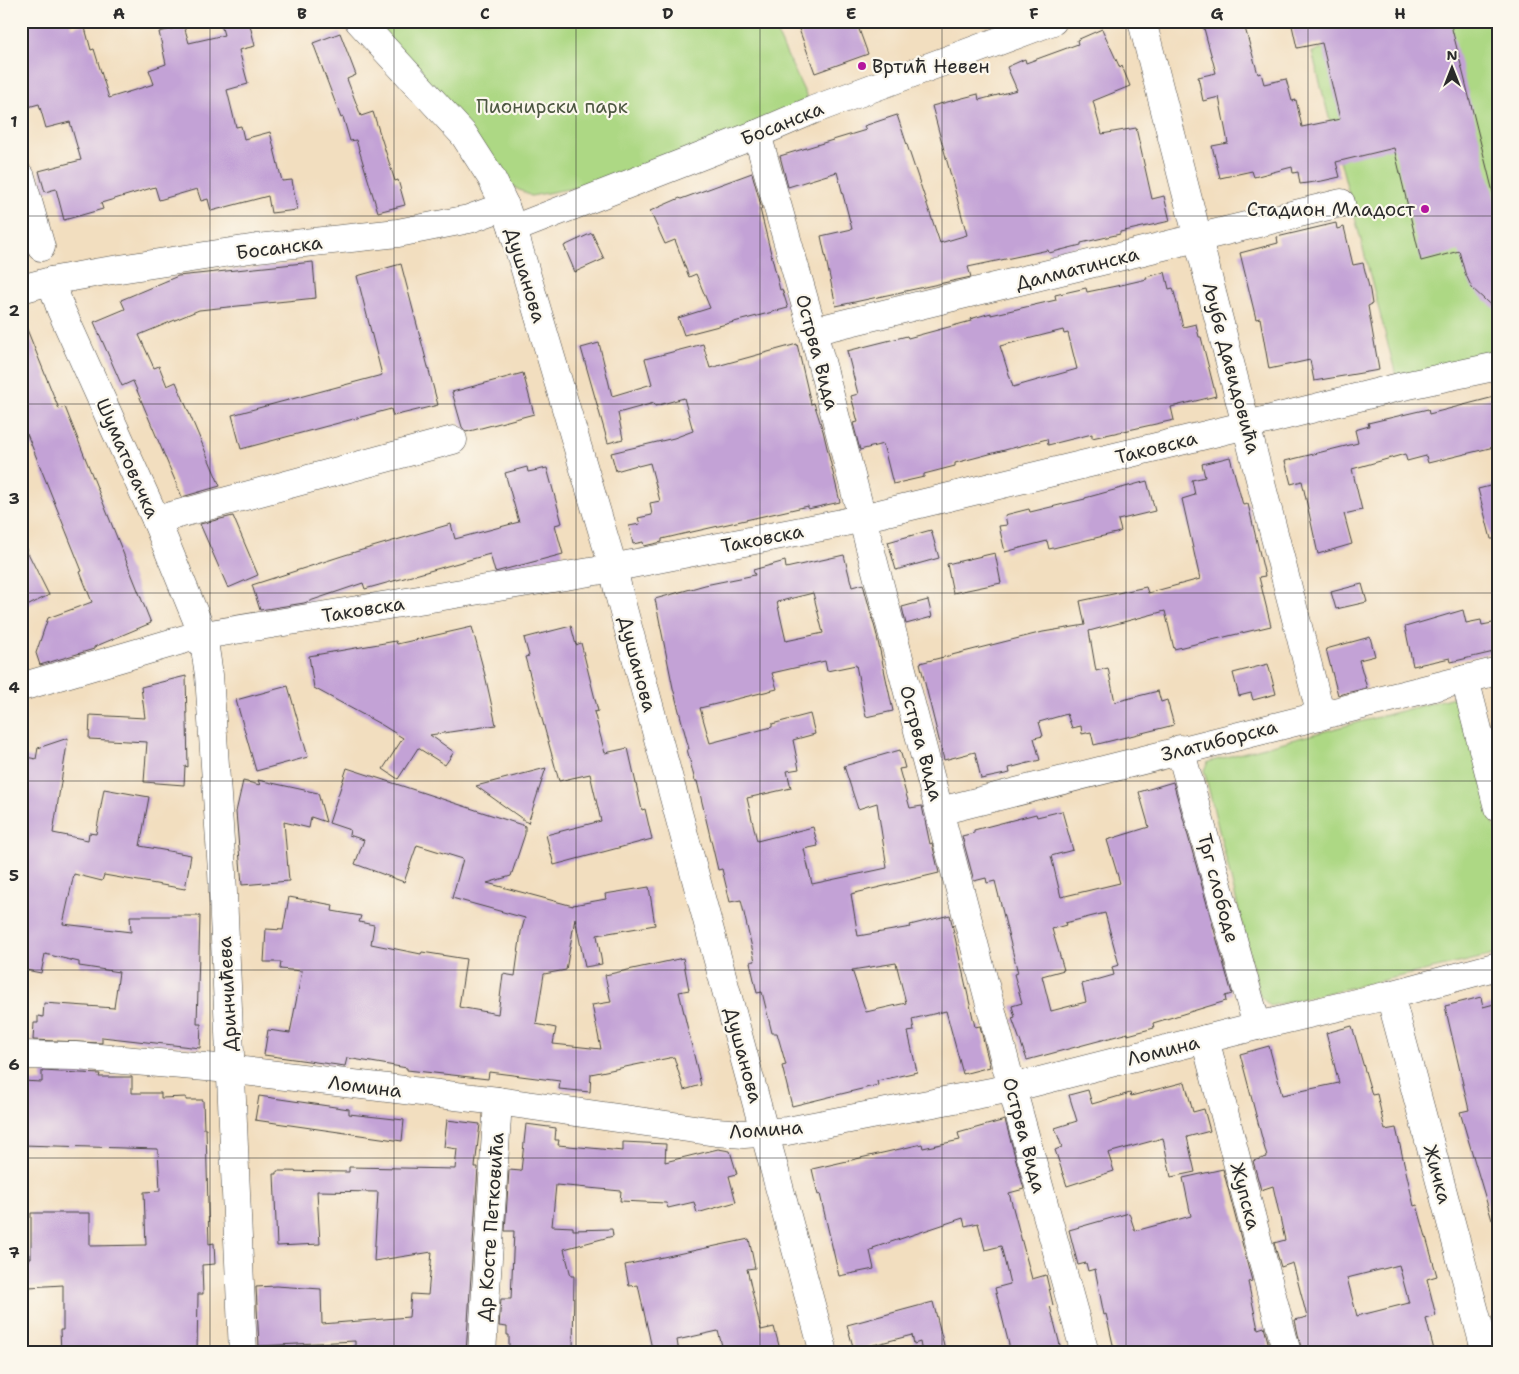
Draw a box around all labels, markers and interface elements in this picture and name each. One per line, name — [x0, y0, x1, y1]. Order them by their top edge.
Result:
text: A — [113, 3, 125, 24]
text: B — [297, 3, 307, 24]
text: C — [480, 3, 490, 24]
text: D — [662, 3, 674, 24]
text: E — [846, 3, 856, 24]
text: F — [1029, 3, 1039, 24]
text: G — [1211, 3, 1224, 24]
text: H — [1394, 3, 1406, 24]
north arrow — [1426, 42, 1476, 92]
text: N — [1446, 46, 1458, 64]
place label: Вртић Невен — [872, 54, 990, 79]
marker: Вртић Невен — [856, 60, 868, 72]
park label: Пионирски парк — [476, 94, 628, 119]
street label: Босанска — [737, 96, 827, 151]
text: 1 — [10, 111, 18, 132]
place label: Стадион Младост — [1247, 197, 1415, 222]
marker: Стадион Младост — [1419, 203, 1431, 215]
street label: Душанова — [499, 225, 552, 326]
street label: Босанска — [234, 230, 324, 265]
street label: Далматинска — [1013, 241, 1142, 296]
street label: Љубе Давидовића — [1197, 280, 1266, 457]
street label: Острва Вида — [790, 291, 845, 413]
text: 2 — [8, 300, 20, 321]
street label: Шуматовачка — [90, 394, 165, 522]
street label: Таковска — [1113, 425, 1200, 470]
text: 3 — [8, 488, 20, 509]
street label: Таковска — [719, 518, 806, 559]
street label: Таковска — [320, 591, 406, 628]
street label: Душанова — [613, 613, 662, 715]
text: 4 — [8, 677, 20, 698]
street label: Острва Вида — [894, 682, 949, 804]
street label: Златиборска — [1158, 714, 1280, 767]
street label: Трг слободе — [1192, 831, 1245, 945]
text: 5 — [9, 865, 19, 886]
street label: Дринчићева — [212, 936, 243, 1052]
street label: Душанова — [719, 1004, 768, 1106]
street label: Ломина — [1124, 1029, 1202, 1072]
text: 6 — [8, 1054, 20, 1075]
street label: Ломина — [327, 1070, 403, 1103]
street label: Острва Вида — [997, 1074, 1052, 1196]
street label: Ломина — [728, 1114, 804, 1145]
street label: Др Косте Петковића — [471, 1131, 510, 1322]
street label: Жичка — [1418, 1142, 1457, 1207]
street label: Жупска — [1225, 1160, 1267, 1233]
text: 7 — [8, 1242, 20, 1263]

